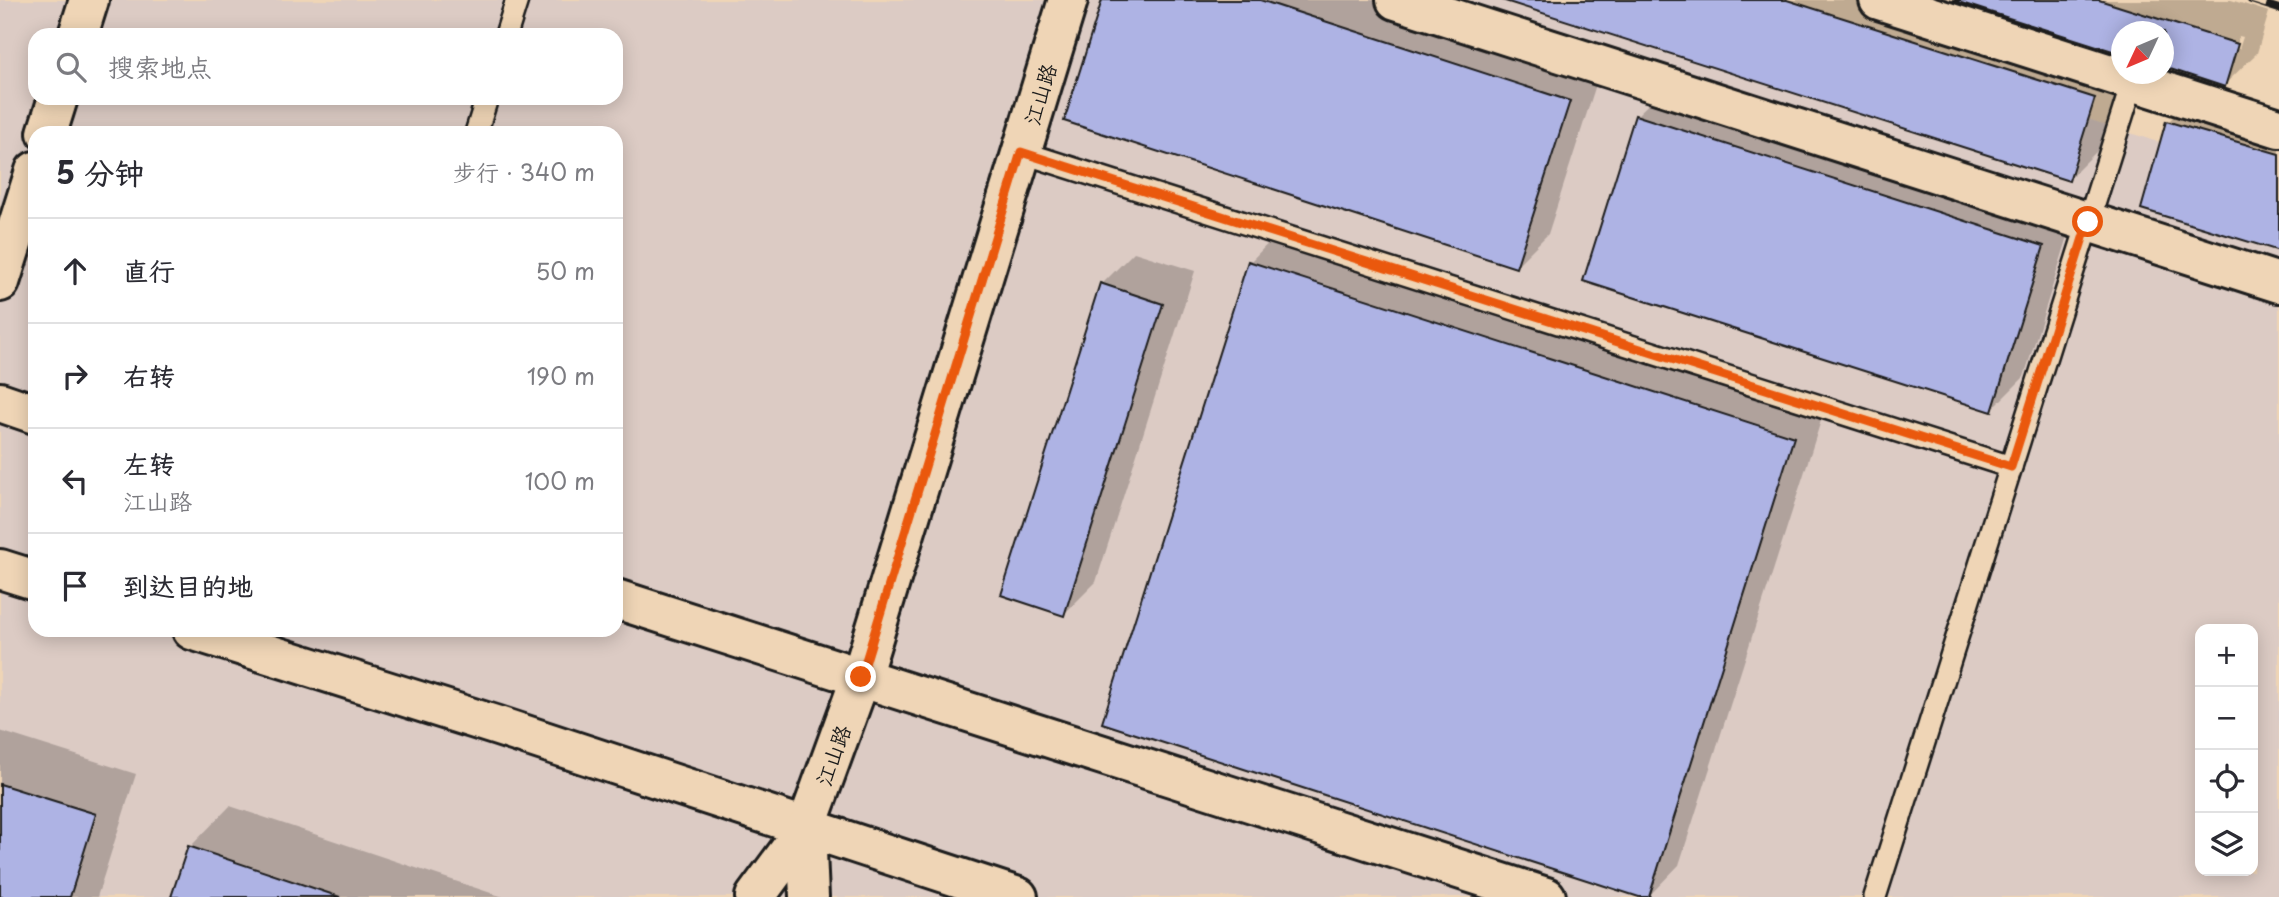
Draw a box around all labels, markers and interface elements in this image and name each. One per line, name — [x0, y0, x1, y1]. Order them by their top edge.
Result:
north arrow — [2111, 21, 2174, 84]
search box — [28, 28, 623, 105]
text: 搜索地点 — [108, 47, 212, 86]
icon: search — [52, 48, 90, 86]
street label: 江山路 — [1014, 59, 1064, 129]
text: 5 分钟 — [56, 149, 144, 194]
text: 步行 · 340 m — [453, 154, 595, 189]
route start — [2072, 206, 2103, 237]
text: 直行 — [123, 251, 175, 290]
icon: ahead — [56, 252, 94, 290]
text: 50 m — [535, 253, 595, 288]
text: 右转 — [123, 356, 175, 395]
icon: right — [56, 357, 94, 395]
text: 190 m — [527, 358, 595, 393]
text: 左转 — [123, 444, 175, 483]
icon: left — [56, 462, 94, 500]
text: 100 m — [525, 463, 595, 498]
text: 江山路 — [123, 483, 192, 518]
text: 到达目的地 — [123, 566, 253, 605]
icon: arrive — [56, 567, 94, 605]
map controls — [2195, 624, 2258, 876]
button: + — [2195, 624, 2258, 687]
route end — [845, 661, 876, 692]
button: − — [2195, 687, 2258, 750]
street label: 江山路 — [806, 720, 858, 790]
button: locate — [2195, 750, 2258, 813]
button: layers — [2195, 813, 2258, 876]

